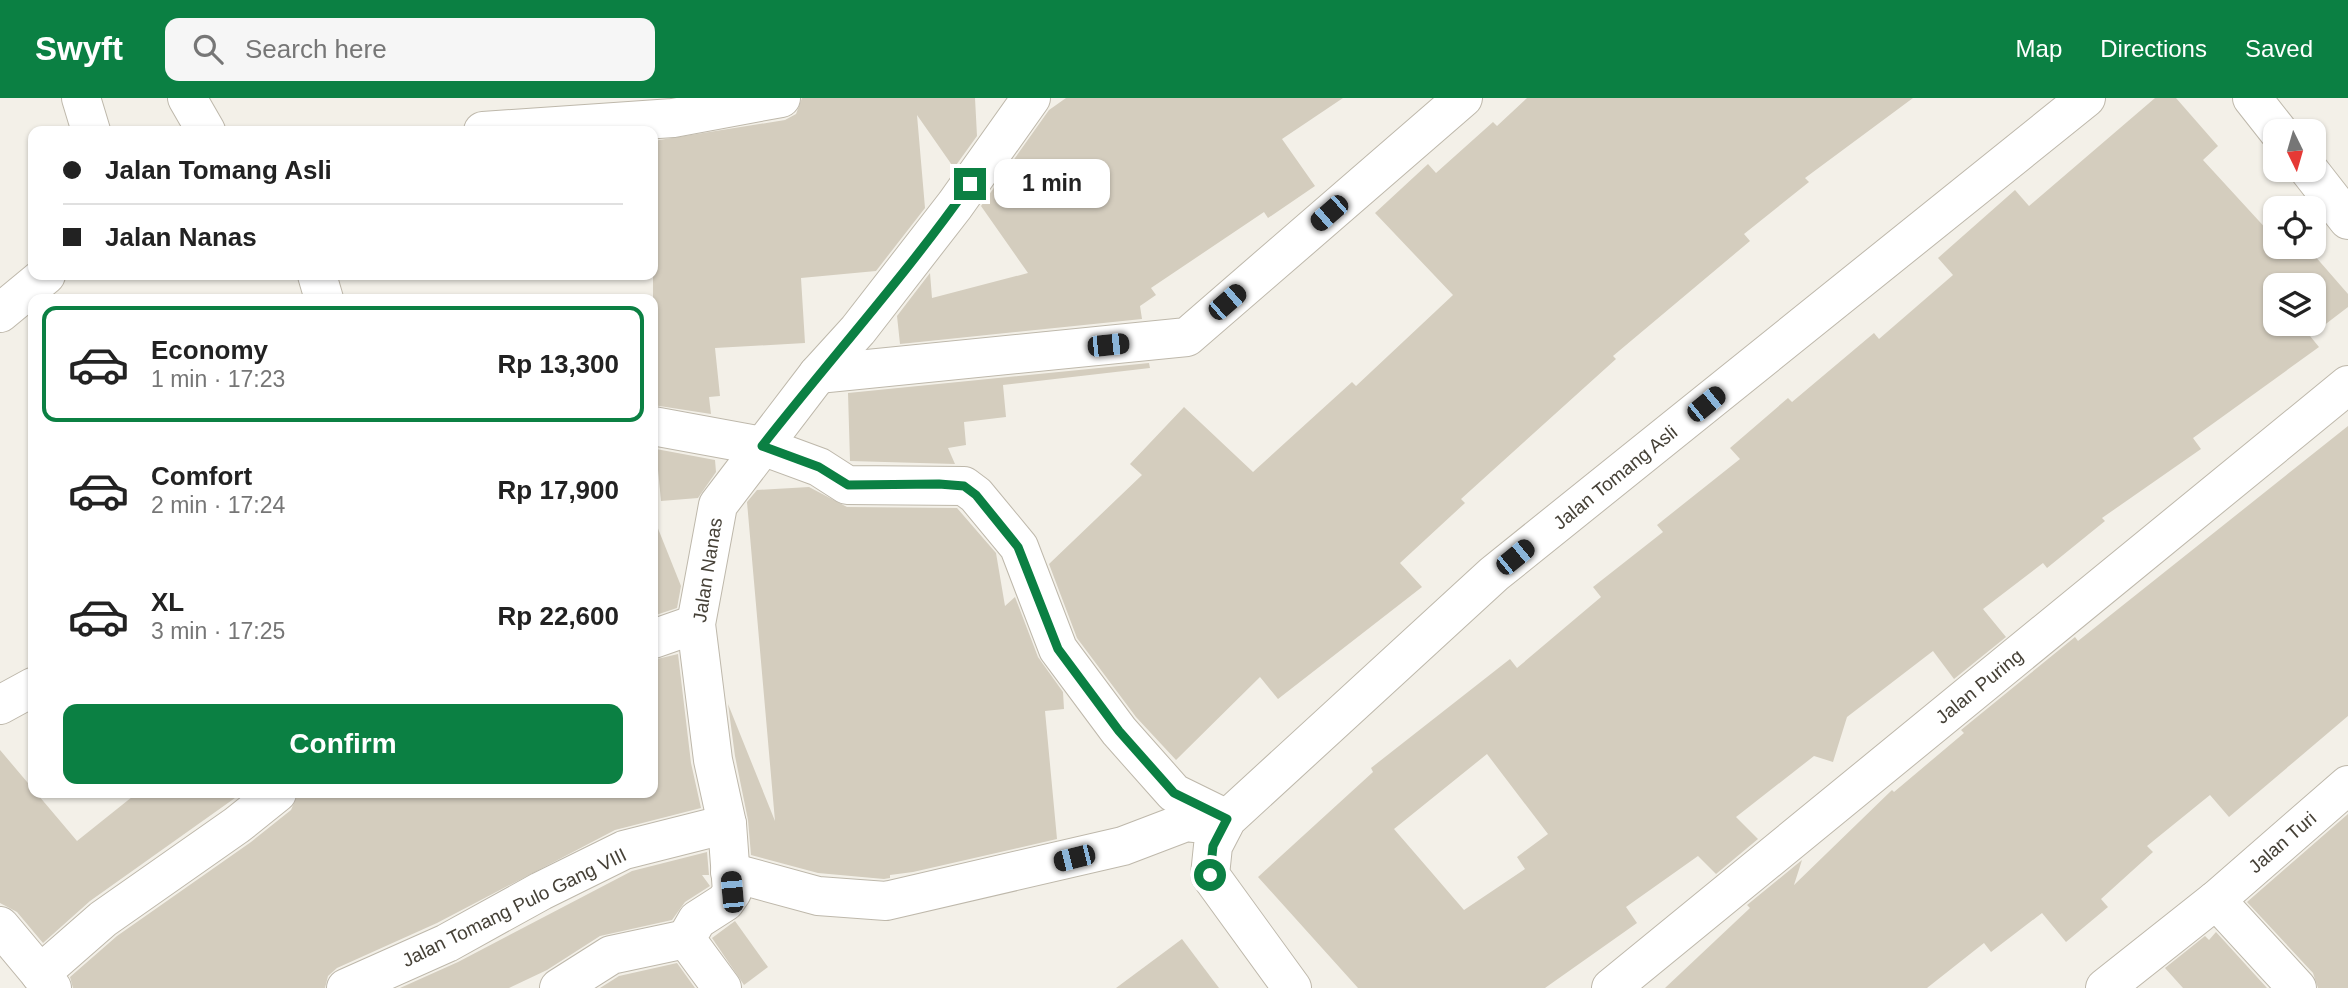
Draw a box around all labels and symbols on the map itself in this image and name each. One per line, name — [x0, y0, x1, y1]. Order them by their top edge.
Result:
north arrow — [2263, 119, 2326, 182]
callout: 1 min — [995, 160, 1110, 208]
route end — [954, 168, 986, 200]
car — [1307, 191, 1352, 235]
car — [1205, 280, 1250, 324]
car — [1087, 332, 1130, 358]
car — [1684, 383, 1729, 425]
street label: Jalan Tomang Asli — [1549, 421, 1681, 534]
street label: Jalan Nanas — [689, 516, 726, 624]
car — [1493, 536, 1538, 578]
street label: Jalan Puring — [1932, 645, 2027, 728]
street label: Jalan Turi — [2244, 807, 2320, 877]
car — [1052, 843, 1097, 873]
street label: Jalan Tomang Pulo Gang VIII — [399, 844, 630, 971]
route start — [1194, 859, 1226, 891]
car — [720, 870, 745, 914]

